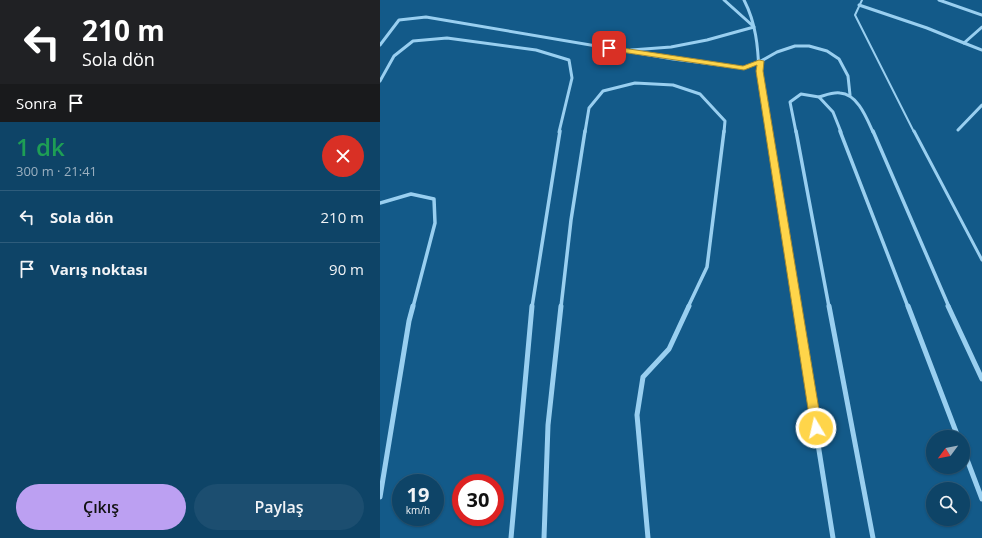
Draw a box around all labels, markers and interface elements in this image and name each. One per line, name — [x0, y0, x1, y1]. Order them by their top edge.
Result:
text: 210 m — [82, 11, 165, 49]
icon: left — [16, 16, 68, 68]
pin — [592, 31, 626, 65]
icon: arrive — [598, 37, 620, 59]
text: Sola dön — [82, 47, 155, 71]
icon: arrive — [65, 92, 87, 114]
text: Sonra — [16, 93, 57, 113]
text: 1 dk — [16, 130, 65, 163]
button: close — [322, 135, 364, 177]
text: 300 m · 21:41 — [16, 162, 97, 180]
icon: left — [16, 206, 38, 228]
text: Sola dön — [50, 207, 114, 227]
text: 210 m — [320, 207, 364, 227]
icon: arrive — [16, 258, 38, 280]
text: Varış noktası — [50, 259, 148, 279]
text: 90 m — [329, 259, 364, 279]
position arrow — [795, 407, 837, 449]
north arrow — [926, 430, 970, 474]
map controls — [926, 430, 970, 526]
speed limit sign: 30 — [452, 474, 504, 526]
text: 19 — [407, 481, 429, 508]
button: search — [926, 482, 970, 526]
button: Çıkış — [16, 484, 186, 530]
button: Paylaş — [194, 484, 364, 530]
text: km/h — [406, 503, 430, 517]

